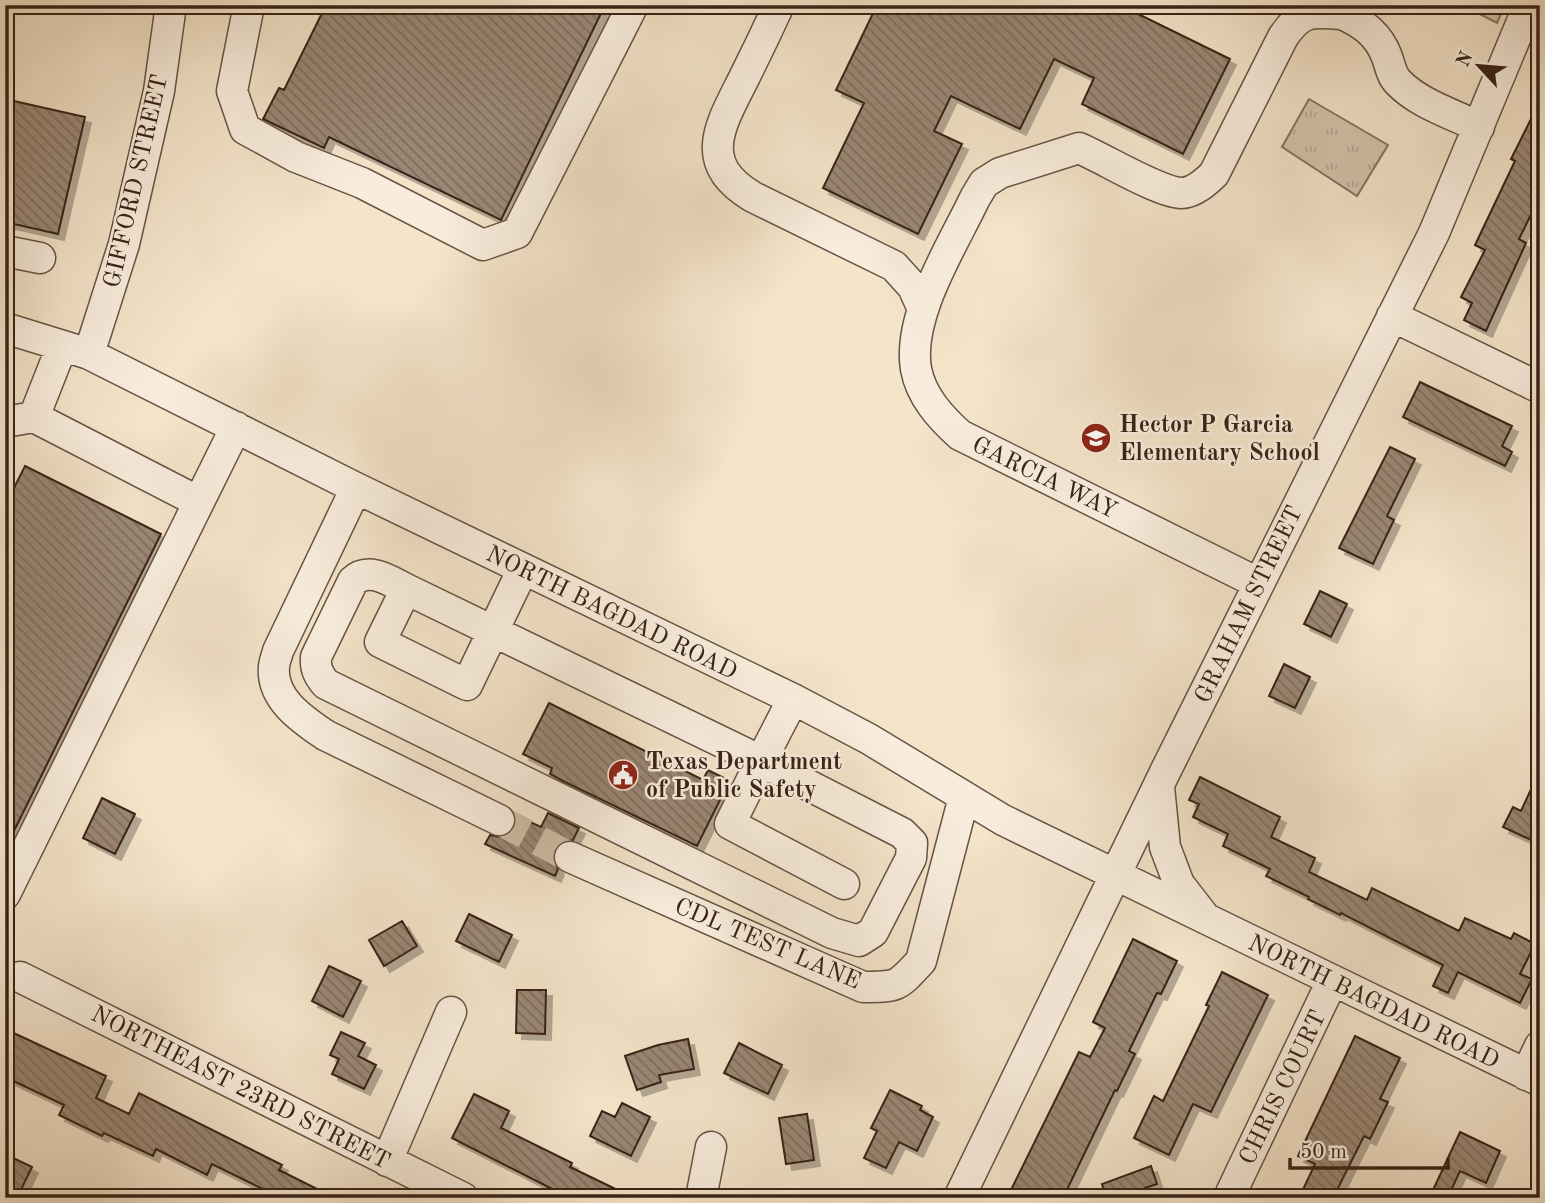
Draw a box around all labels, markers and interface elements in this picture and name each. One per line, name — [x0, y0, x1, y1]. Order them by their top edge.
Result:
north arrow — [1444, 32, 1514, 102]
text: N — [1454, 49, 1478, 70]
street label: GIFFORD STREET — [101, 73, 173, 290]
place label: Hector P Garcia Elementary School — [1119, 414, 1320, 466]
school or university icon: Hector P Garcia Elementary School — [1079, 421, 1113, 455]
street label: GARCIA WAY — [968, 433, 1120, 524]
street label: GRAHAM STREET — [1192, 502, 1308, 707]
street label: NORTH BAGDAD ROAD — [482, 543, 740, 685]
place label: Texas Department of Public Safety — [646, 751, 842, 803]
public building icon: Texas Department of Public Safety — [606, 758, 640, 792]
street label: CDL TEST LANE — [671, 895, 864, 995]
street label: NORTH BAGDAD ROAD — [1244, 932, 1502, 1074]
street label: NORTHEAST 23RD STREET — [87, 1003, 393, 1175]
street label: CHRIS COURT — [1236, 1007, 1332, 1169]
scale bar — [1290, 1126, 1447, 1170]
text: 50 m — [1300, 1142, 1347, 1163]

